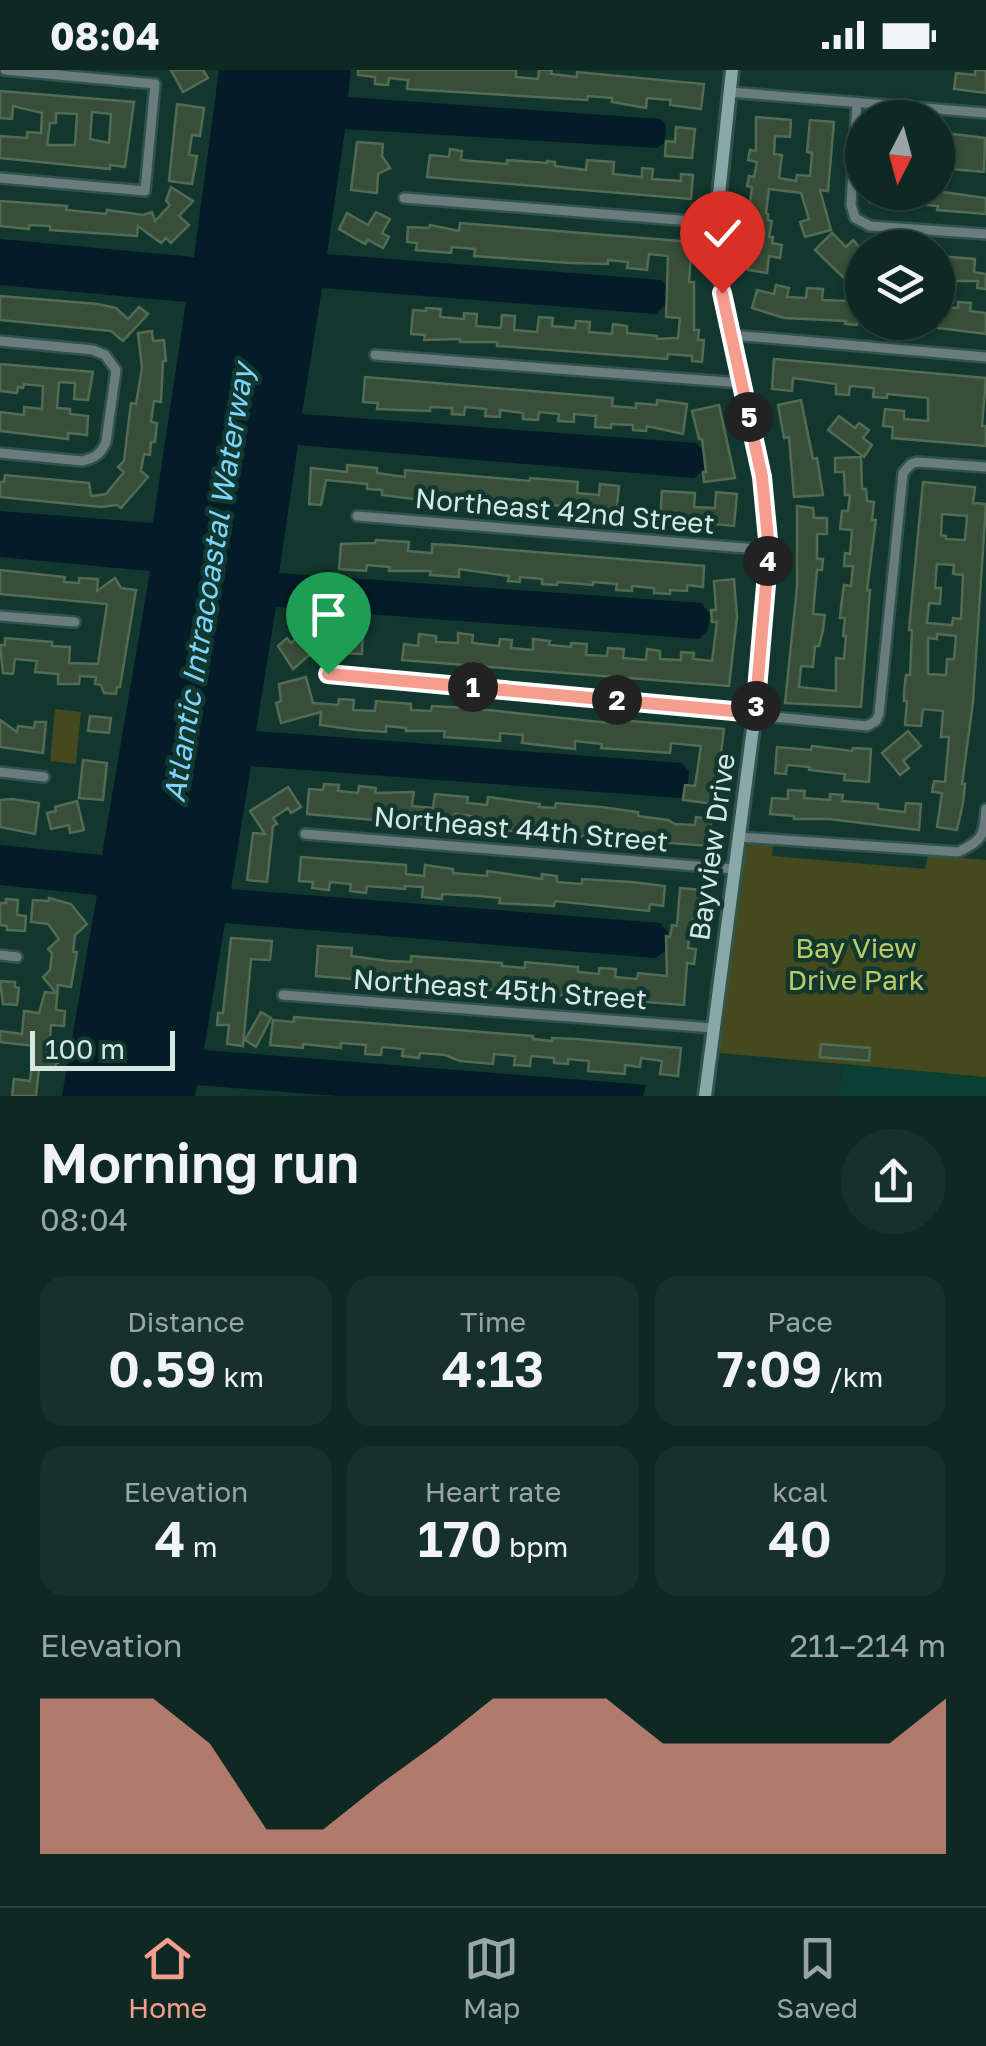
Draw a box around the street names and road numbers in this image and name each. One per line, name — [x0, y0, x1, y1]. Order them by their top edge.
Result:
street label: Northeast 42nd Street — [414, 481, 716, 540]
street label: Bayview Drive — [682, 751, 741, 943]
street label: Northeast 44th Street — [372, 799, 670, 858]
street label: Northeast 45th Street — [352, 962, 648, 1015]

